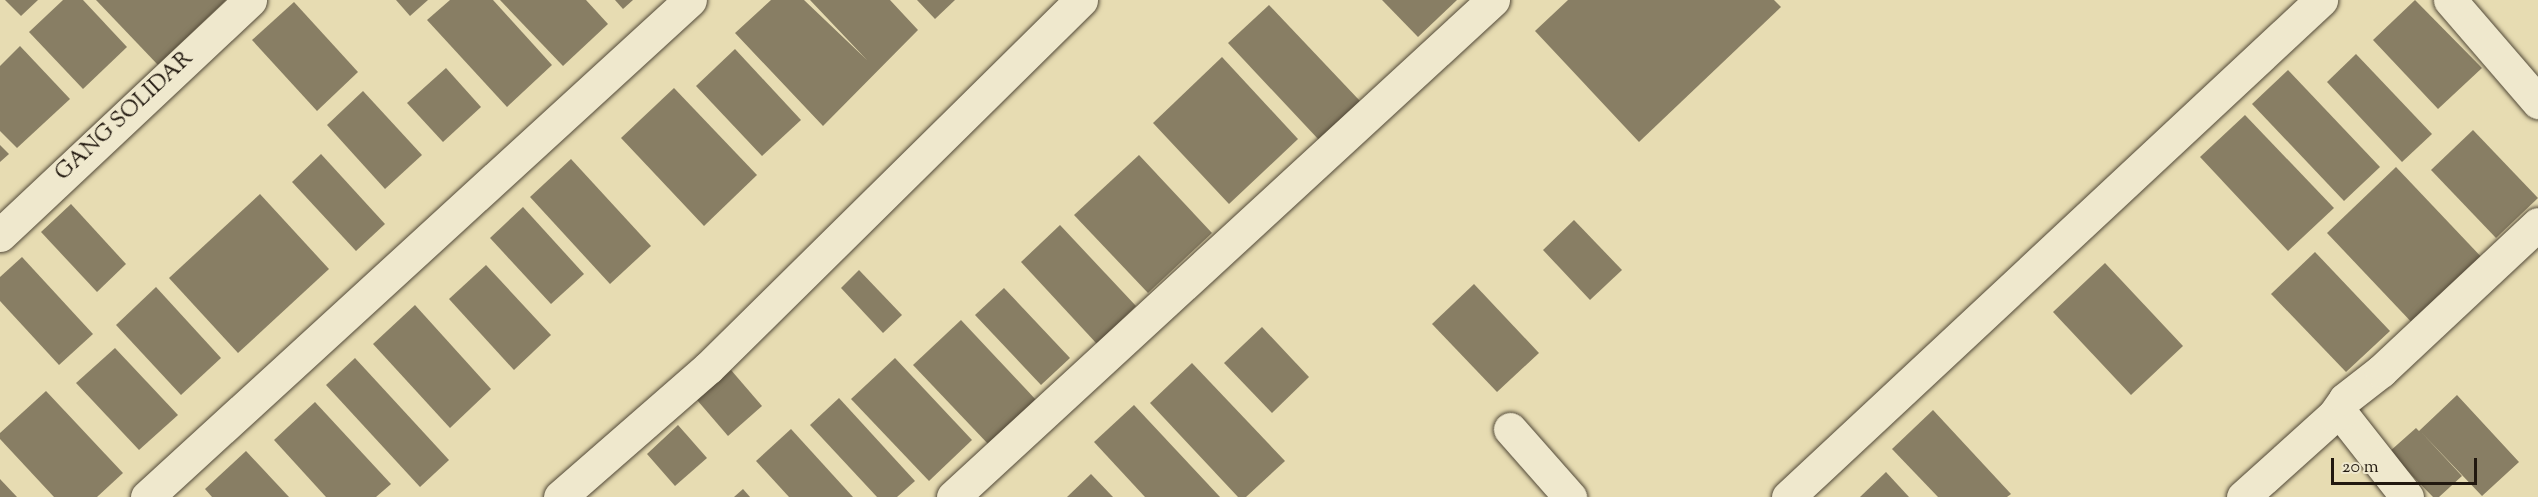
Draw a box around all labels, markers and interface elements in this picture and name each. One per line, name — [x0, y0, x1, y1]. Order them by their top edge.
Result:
street label: GANG SOLIDAR — [51, 46, 199, 188]
scale bar — [2334, 446, 2480, 484]
text: 20 m — [2342, 455, 2379, 481]

